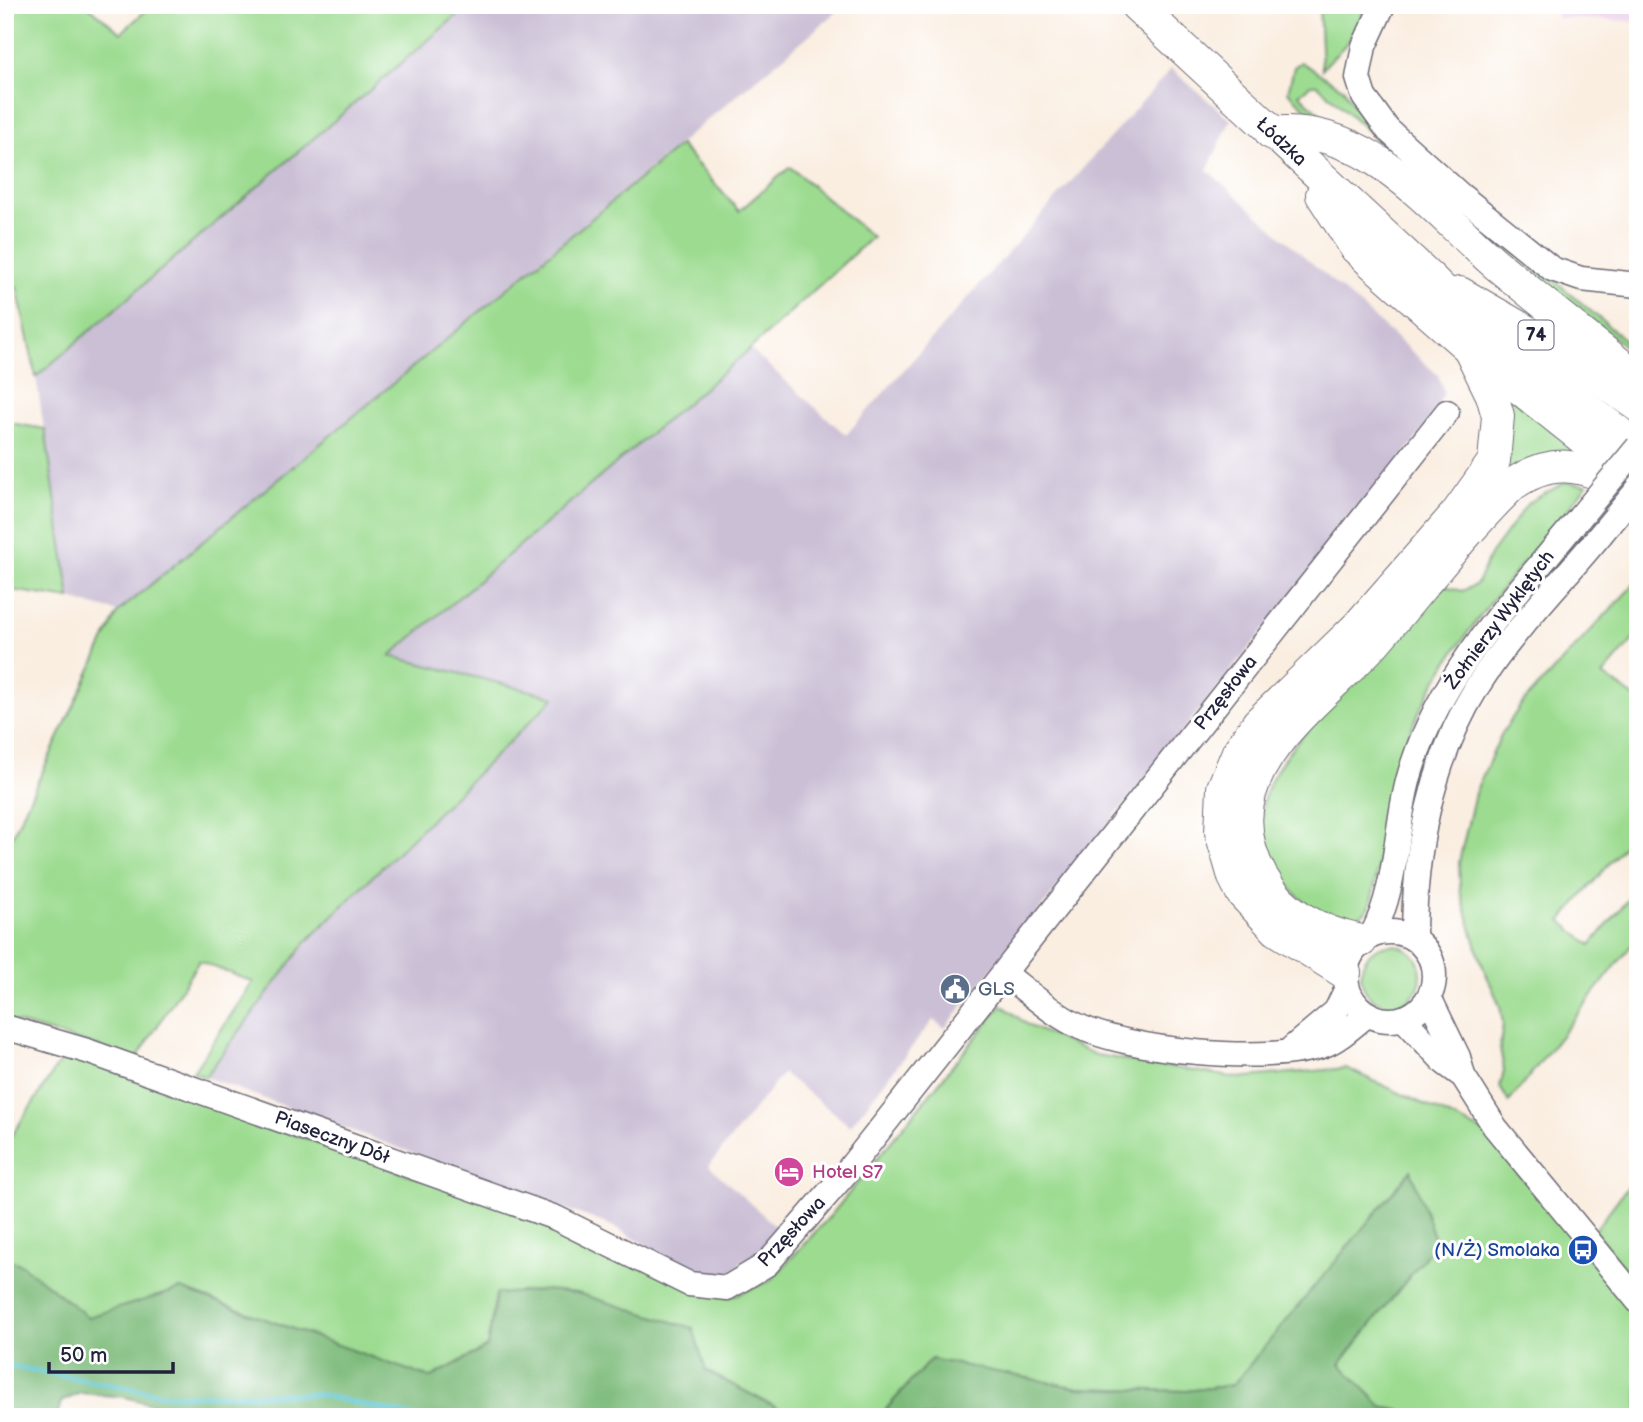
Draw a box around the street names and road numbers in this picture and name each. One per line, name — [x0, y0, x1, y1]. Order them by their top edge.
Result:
street label: Łódzka — [1251, 113, 1311, 171]
road number: 74 — [1518, 320, 1554, 349]
street label: Żołnierzy Wyklętych — [1440, 546, 1560, 695]
street label: Przęsłowa — [1190, 651, 1262, 735]
street label: Piaseczny Dół — [271, 1107, 393, 1169]
street label: Przęsłowa — [753, 1192, 831, 1272]

